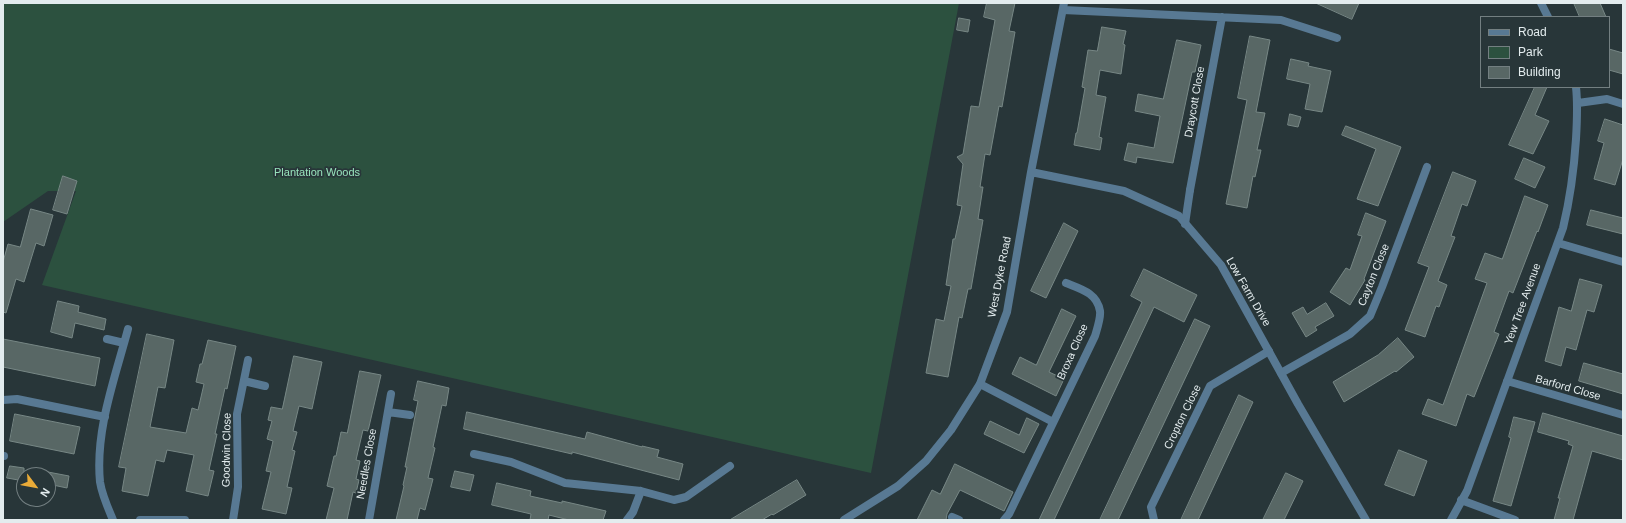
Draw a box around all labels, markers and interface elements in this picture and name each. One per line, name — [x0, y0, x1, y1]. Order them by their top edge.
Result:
legend — [1480, 16, 1610, 88]
text: Road — [1518, 25, 1547, 39]
text: Park — [1518, 45, 1543, 59]
street label: Draycott Close — [1182, 65, 1208, 139]
text: Building — [1518, 65, 1561, 79]
park label: Plantation Woods — [274, 166, 360, 180]
street label: West Dyke Road — [986, 235, 1014, 319]
street label: Cayton Close — [1356, 242, 1392, 308]
street label: Low Farm Drive — [1223, 255, 1273, 329]
street label: Yew Tree Avenue — [1502, 261, 1544, 347]
street label: Broxa Close — [1055, 322, 1091, 382]
street label: Barford Close — [1534, 372, 1602, 404]
street label: Cropton Close — [1162, 383, 1204, 451]
street label: Goodwin Close — [220, 413, 234, 487]
street label: Needles Close — [354, 428, 380, 500]
north arrow — [16, 467, 56, 507]
text: N — [38, 486, 53, 499]

